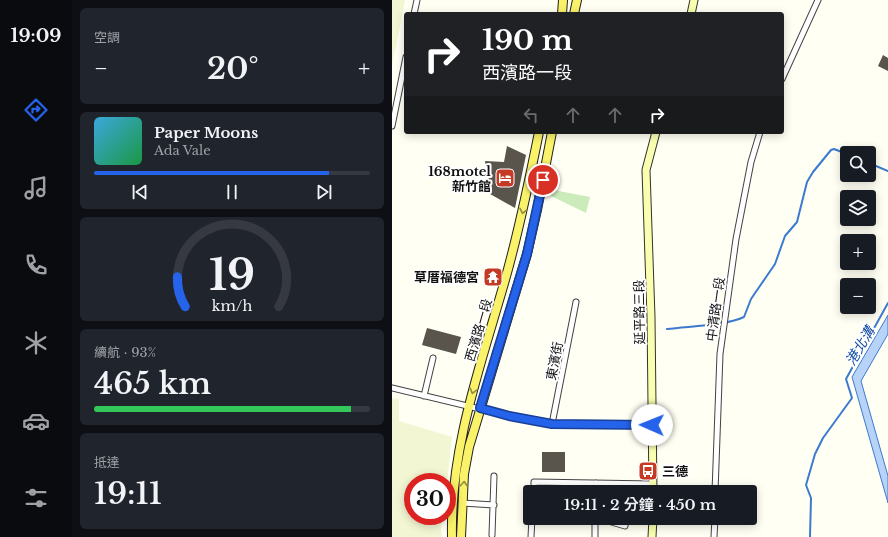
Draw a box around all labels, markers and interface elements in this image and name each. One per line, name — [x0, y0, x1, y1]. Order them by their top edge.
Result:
text: 190 m — [482, 23, 573, 58]
text: 19:09 — [11, 25, 61, 47]
icon: right — [416, 28, 468, 80]
text: 空調 — [94, 29, 120, 46]
text: 20° — [207, 50, 259, 87]
text: − — [94, 55, 108, 82]
text: + — [358, 55, 370, 82]
text: 西濱路一段 — [482, 62, 572, 84]
icon: directions — [22, 96, 50, 124]
icon: left — [520, 104, 542, 126]
icon: ahead — [562, 104, 584, 126]
icon: ahead — [604, 104, 626, 126]
icon: right — [646, 104, 668, 126]
text: Paper Moons — [154, 123, 258, 142]
text: Ada Vale — [154, 142, 211, 159]
map controls — [840, 146, 876, 314]
button: search — [840, 146, 876, 182]
place label: 168motel 新竹館 — [428, 163, 491, 195]
pin — [526, 163, 560, 197]
hotel icon: 168motel 新竹館 — [494, 167, 516, 189]
icon: arrive — [532, 169, 554, 191]
icon: music — [22, 174, 50, 202]
icon: previous — [129, 181, 151, 203]
icon: pause — [221, 181, 243, 203]
icon: next — [313, 181, 335, 203]
button: layers — [840, 190, 876, 226]
one-way arrow — [519, 208, 527, 215]
button: + — [840, 234, 876, 270]
text: 19 — [209, 249, 255, 300]
icon: phone — [22, 251, 50, 279]
temple icon: 草厝福德宮 — [482, 266, 504, 288]
place label: 草厝福德宮 — [414, 269, 479, 286]
street label: 中清路一段 — [703, 276, 728, 342]
button: − — [840, 278, 876, 314]
street label: 延平路三段 — [630, 279, 649, 345]
text: km/h — [212, 296, 252, 314]
street label: 西濱路一段 — [461, 297, 496, 364]
water label: 港北溝 — [841, 322, 880, 369]
icon: climate — [22, 329, 50, 357]
street label: 東濱街 — [542, 340, 567, 382]
text: 續航 · 93% — [94, 344, 156, 361]
text: 465 km — [94, 365, 211, 402]
one-way arrow — [470, 387, 478, 394]
position arrow — [631, 404, 673, 446]
icon: car — [22, 407, 50, 435]
text: 抵達 — [94, 454, 120, 471]
bus stop icon: 三德 — [637, 460, 659, 482]
place label: 三德 — [662, 463, 688, 480]
speed limit sign: 30 — [404, 473, 456, 525]
text: 19:11 — [94, 475, 162, 512]
one-way arrow — [459, 481, 468, 487]
icon: filters — [22, 484, 50, 512]
text: 19:11 · 2 分鐘 · 450 m — [564, 495, 716, 514]

